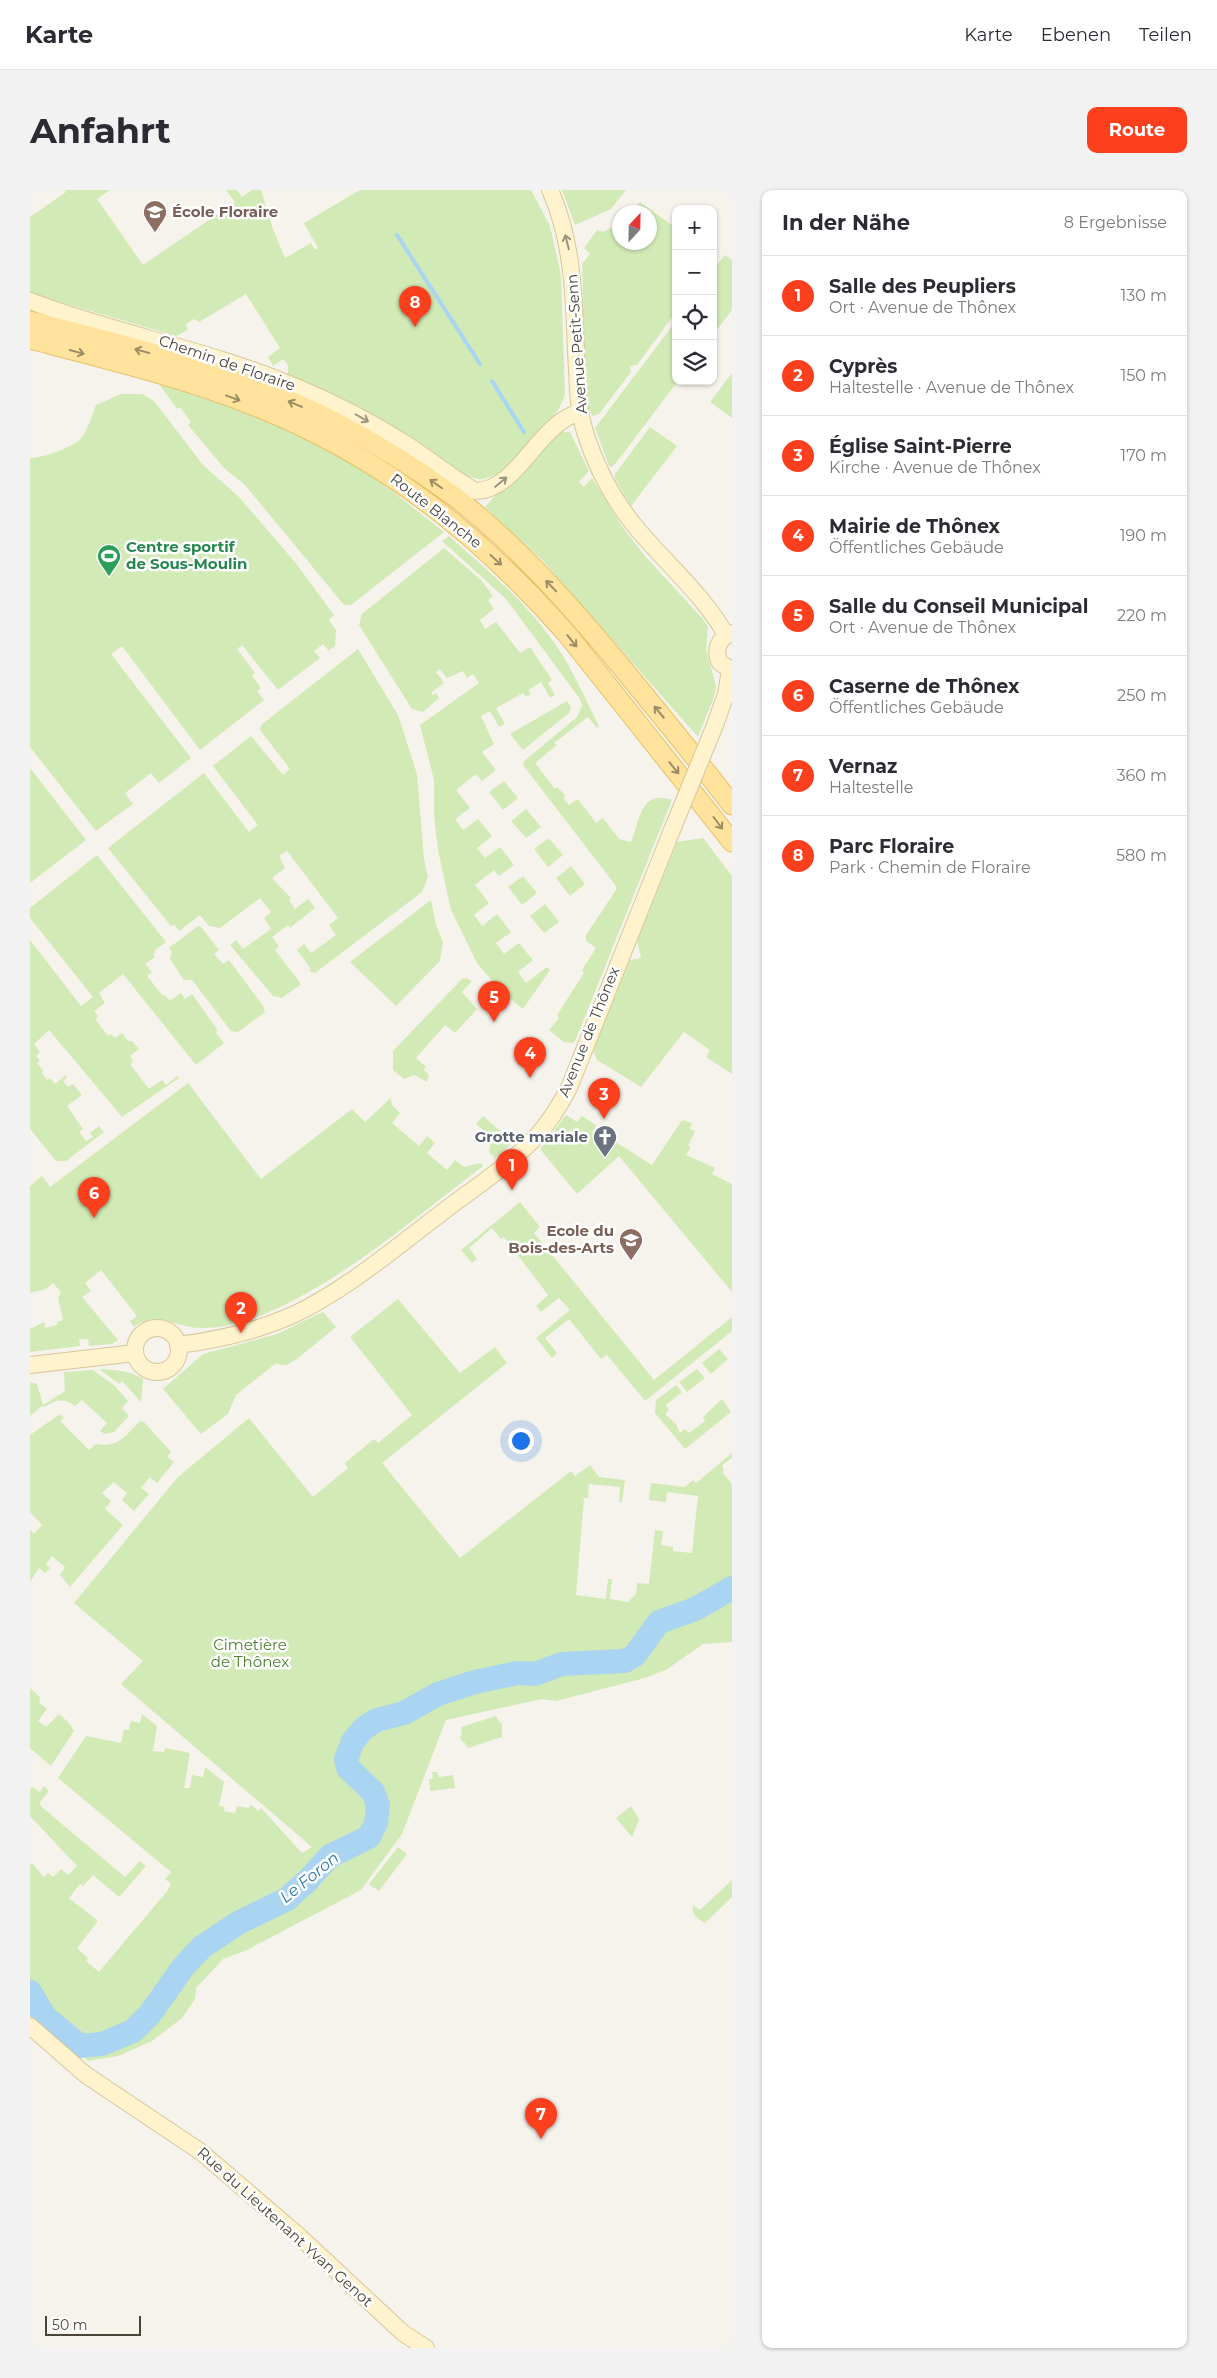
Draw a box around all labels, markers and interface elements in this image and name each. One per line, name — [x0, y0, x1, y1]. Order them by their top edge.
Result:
text: Karte — [25, 20, 93, 49]
text: Karte — [964, 24, 1013, 46]
text: Ebenen — [1041, 24, 1111, 46]
text: Teilen — [1139, 24, 1192, 46]
button: Route — [1087, 107, 1187, 153]
text: Anfahrt — [30, 109, 171, 152]
school or university icon: École Floraire — [142, 199, 168, 233]
place label: École Floraire — [172, 202, 278, 221]
north arrow — [612, 205, 657, 250]
map controls — [672, 205, 717, 385]
button: + — [672, 205, 717, 250]
text: In der Nähe — [782, 210, 910, 235]
text: 8 Ergebnisse — [1064, 213, 1167, 232]
one-way arrow — [562, 234, 571, 250]
button: − — [672, 250, 717, 295]
street label: Avenue Petit-Senn — [562, 273, 591, 415]
text: Salle des Peupliers — [829, 275, 1016, 298]
pin: 8 — [399, 286, 431, 327]
text: 1 — [795, 286, 801, 305]
text: 130 m — [1120, 286, 1167, 305]
button: locate — [672, 295, 717, 340]
text: Ort · Avenue de Thônex — [829, 298, 1016, 317]
street label: Chemin de Floraire — [156, 330, 298, 395]
button: layers — [672, 340, 717, 385]
one-way arrow — [134, 345, 150, 355]
one-way arrow — [69, 347, 85, 357]
text: Cyprès — [829, 355, 897, 378]
text: 2 — [793, 366, 803, 385]
text: 150 m — [1120, 366, 1167, 385]
text: Haltestelle · Avenue de Thônex — [829, 378, 1074, 397]
one-way arrow — [225, 394, 240, 403]
one-way arrow — [288, 398, 303, 407]
one-way arrow — [355, 414, 369, 424]
text: Église Saint-Pierre — [829, 435, 1012, 458]
text: 3 — [793, 446, 803, 465]
text: 170 m — [1120, 446, 1167, 465]
text: Kirche · Avenue de Thônex — [829, 458, 1041, 477]
street label: Route Blanche — [387, 469, 486, 552]
one-way arrow — [494, 477, 507, 488]
one-way arrow — [429, 479, 443, 489]
text: Mairie de Thônex — [829, 515, 1000, 538]
text: 4 — [792, 526, 804, 545]
text: 190 m — [1120, 526, 1167, 545]
place label: Centre sportif de Sous-Moulin — [126, 537, 247, 573]
text: Öffentliches Gebäude — [829, 538, 1004, 557]
sports icon: Centre sportif de Sous-Moulin — [96, 543, 122, 577]
one-way arrow — [489, 554, 502, 566]
one-way arrow — [545, 579, 557, 592]
text: Salle du Conseil Municipal — [829, 595, 1088, 618]
text: 5 — [793, 606, 803, 625]
text: 220 m — [1117, 606, 1167, 625]
text: Ort · Avenue de Thônex — [829, 618, 1016, 637]
one-way arrow — [567, 634, 578, 647]
text: Caserne de Thônex — [829, 675, 1019, 698]
text: 6 — [793, 686, 803, 705]
text: 250 m — [1117, 686, 1167, 705]
text: Öffentliches Gebäude — [829, 698, 1004, 717]
one-way arrow — [653, 705, 664, 718]
text: Vernaz — [829, 755, 897, 778]
one-way arrow — [668, 761, 679, 774]
text: 7 — [793, 766, 803, 785]
text: 360 m — [1116, 766, 1167, 785]
text: Haltestelle — [829, 778, 913, 797]
one-way arrow — [712, 816, 723, 829]
text: Parc Floraire — [829, 835, 954, 858]
text: 8 — [793, 846, 803, 865]
text: 580 m — [1116, 846, 1167, 865]
text: Park · Chemin de Floraire — [829, 858, 1031, 877]
street label: Avenue de Thônex — [554, 964, 623, 1100]
pin: 5 — [478, 981, 510, 1022]
pin: 4 — [514, 1037, 546, 1078]
pin: 3 — [588, 1078, 620, 1119]
church icon: Grotte mariale — [592, 1124, 618, 1158]
place label: Grotte mariale — [475, 1127, 588, 1146]
pin: 1 — [496, 1149, 528, 1190]
pin: 6 — [78, 1177, 110, 1218]
place label: Ecole du Bois-des-Arts — [508, 1221, 614, 1257]
school or university icon: Ecole du Bois-des-Arts — [618, 1227, 644, 1261]
pin: 2 — [225, 1292, 257, 1333]
your location — [508, 1428, 534, 1454]
park label: Cimetière de Thônex — [211, 1635, 289, 1671]
water label: Le Foron — [276, 1848, 343, 1907]
pin: 7 — [525, 2098, 557, 2139]
street label: Rue du Lieutenant Yvan Genot — [193, 2143, 377, 2311]
scale bar — [45, 2313, 141, 2336]
text: 50 m — [52, 2316, 88, 2334]

